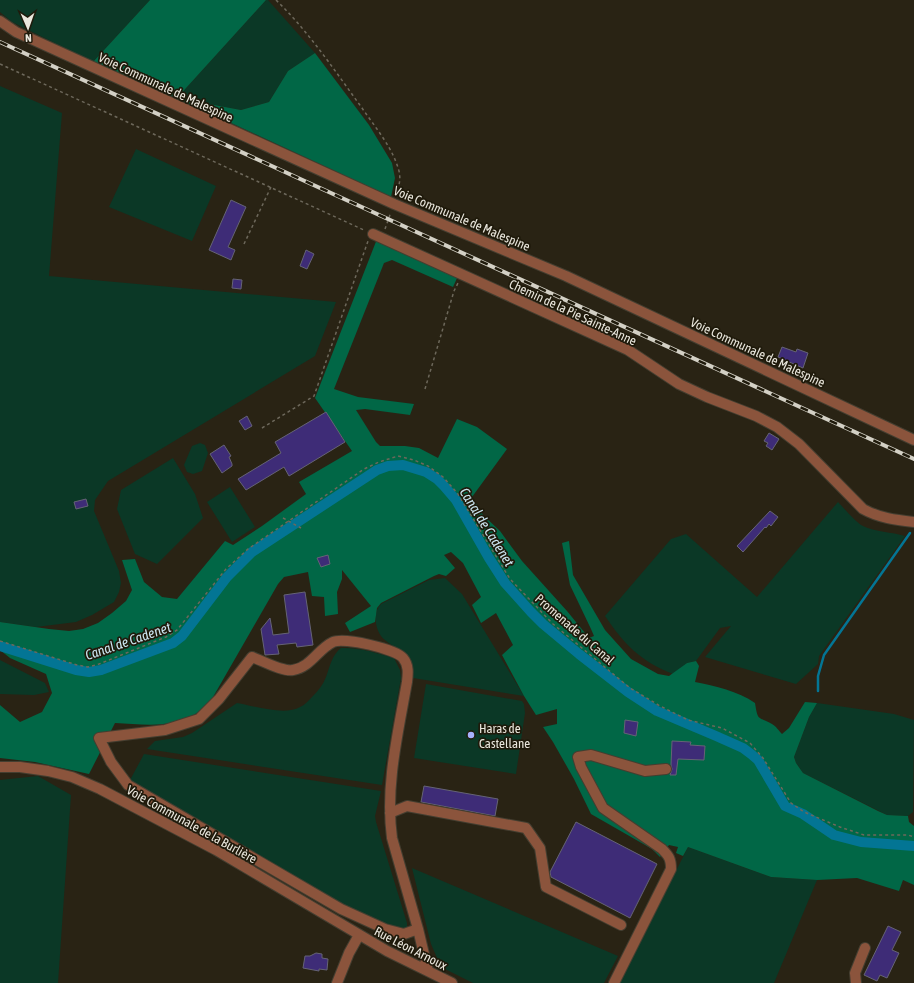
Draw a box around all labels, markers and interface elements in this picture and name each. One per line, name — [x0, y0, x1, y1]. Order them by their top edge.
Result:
north arrow — [8, 8, 48, 48]
text: N — [25, 32, 32, 44]
street label: Voie Communale de Malespine — [96, 50, 236, 125]
street label: Voie Communale de Malespine — [391, 183, 532, 254]
street label: Chemin de la Pie Sainte-Anne — [507, 276, 639, 349]
street label: Voie Communale de Malespine — [688, 315, 828, 390]
water label: Canal de Cadenet — [456, 485, 518, 569]
street label: Promenade du Canal — [532, 591, 618, 668]
water label: Canal de Cadenet — [83, 619, 173, 663]
place label: Haras de Castellane — [479, 721, 530, 751]
marker: Haras de Castellane — [466, 730, 476, 740]
street label: Voie Communale de la Burlière — [124, 782, 260, 867]
street label: Rue Léon Arnoux — [372, 924, 450, 974]

